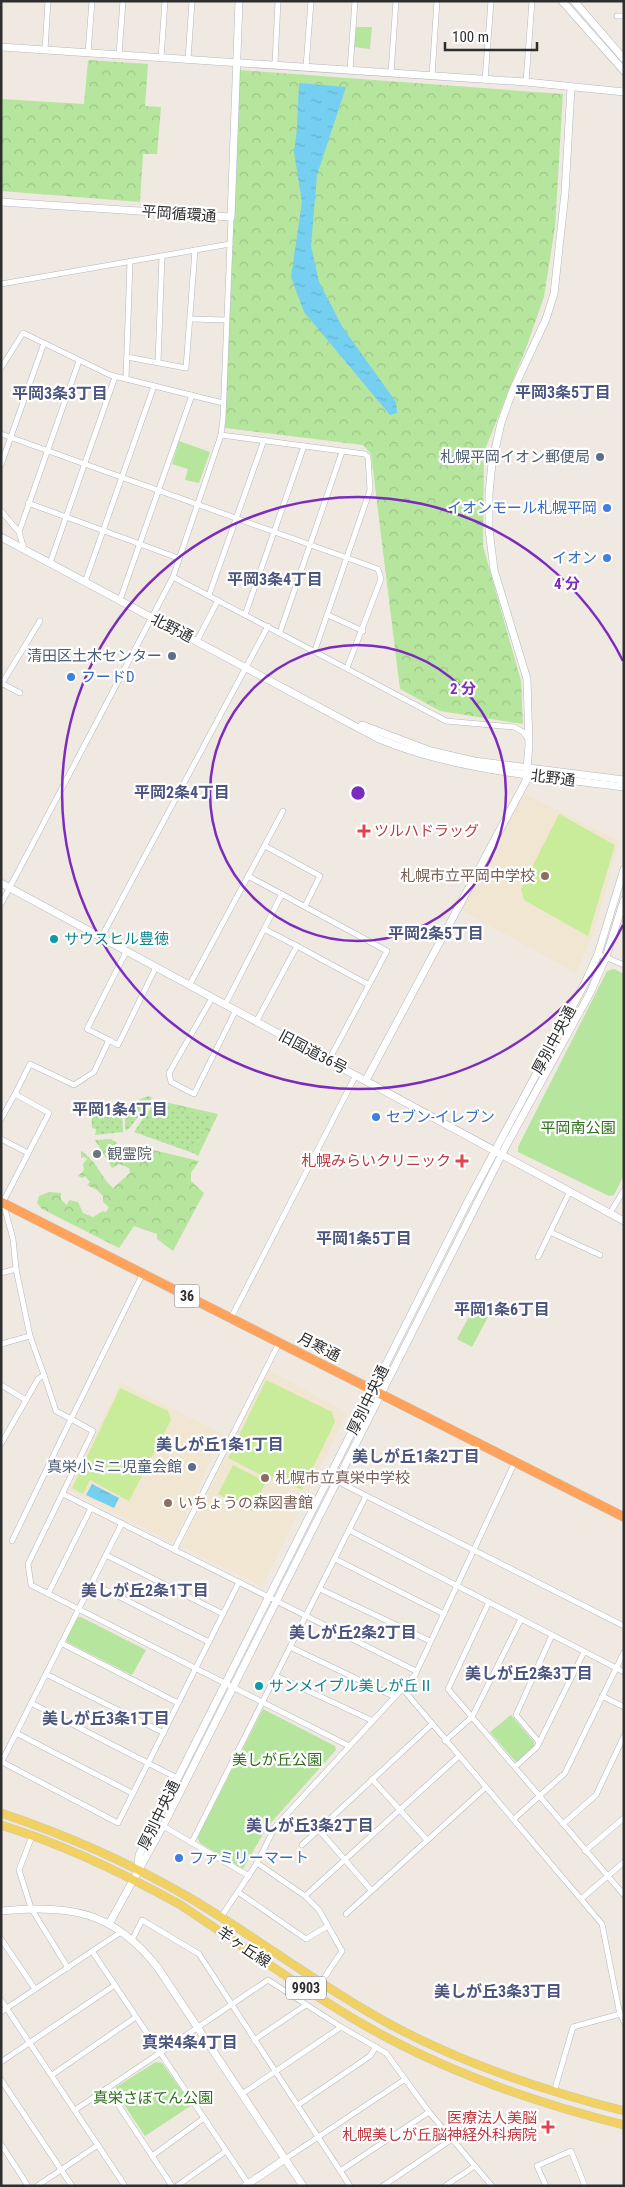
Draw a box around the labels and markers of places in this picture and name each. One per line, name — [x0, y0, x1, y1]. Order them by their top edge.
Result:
place label: 札幌平岡イオン郵便局 — [440, 448, 590, 466]
marker: 札幌平岡イオン郵便局 — [594, 451, 606, 463]
place label: イオンモール札幌平岡 — [447, 499, 597, 517]
marker: イオンモール札幌平岡 — [601, 502, 613, 514]
place label: イオン — [552, 549, 597, 567]
marker: イオン — [601, 552, 613, 564]
place label: 清田区土木センター — [27, 647, 162, 665]
marker: 清田区土木センター — [166, 650, 178, 662]
place label: フードD — [81, 668, 135, 686]
marker: フードD — [65, 671, 77, 683]
centre of rings — [349, 784, 367, 802]
place label: ツルハドラッグ — [374, 822, 479, 840]
marker: ツルハドラッグ — [358, 825, 370, 837]
place label: 札幌市立平岡中学校 — [400, 867, 535, 885]
marker: 札幌市立平岡中学校 — [539, 870, 551, 882]
place label: サウスヒル豊徳 — [64, 930, 169, 948]
marker: サウスヒル豊徳 — [48, 933, 60, 945]
place label: セブン-イレブン — [386, 1108, 495, 1126]
marker: セブン-イレブン — [370, 1111, 382, 1123]
place label: 観霊院 — [107, 1145, 152, 1163]
marker: 観霊院 — [91, 1148, 103, 1160]
place label: 札幌みらいクリニック — [301, 1152, 451, 1170]
marker: 札幌みらいクリニック — [455, 1154, 469, 1168]
place label: 真栄小ミニ児童会館 — [47, 1458, 182, 1476]
marker: 真栄小ミニ児童会館 — [186, 1461, 198, 1473]
place label: 札幌市立真栄中学校 — [275, 1469, 410, 1487]
marker: 札幌市立真栄中学校 — [259, 1472, 271, 1484]
place label: いちょうの森図書館 — [178, 1494, 313, 1512]
marker: いちょうの森図書館 — [162, 1497, 174, 1509]
place label: サンメイプル美しが丘Ⅱ — [269, 1677, 434, 1695]
marker: サンメイプル美しが丘Ⅱ — [253, 1680, 265, 1692]
place label: ファミリーマート — [189, 1849, 309, 1867]
marker: ファミリーマート — [173, 1852, 185, 1864]
place label: 医療法人美脳 札幌美しが丘脳神経外科病院 — [342, 2109, 537, 2144]
marker: 医療法人美脳 札幌美しが丘脳神経外科病院 — [541, 2120, 555, 2134]

